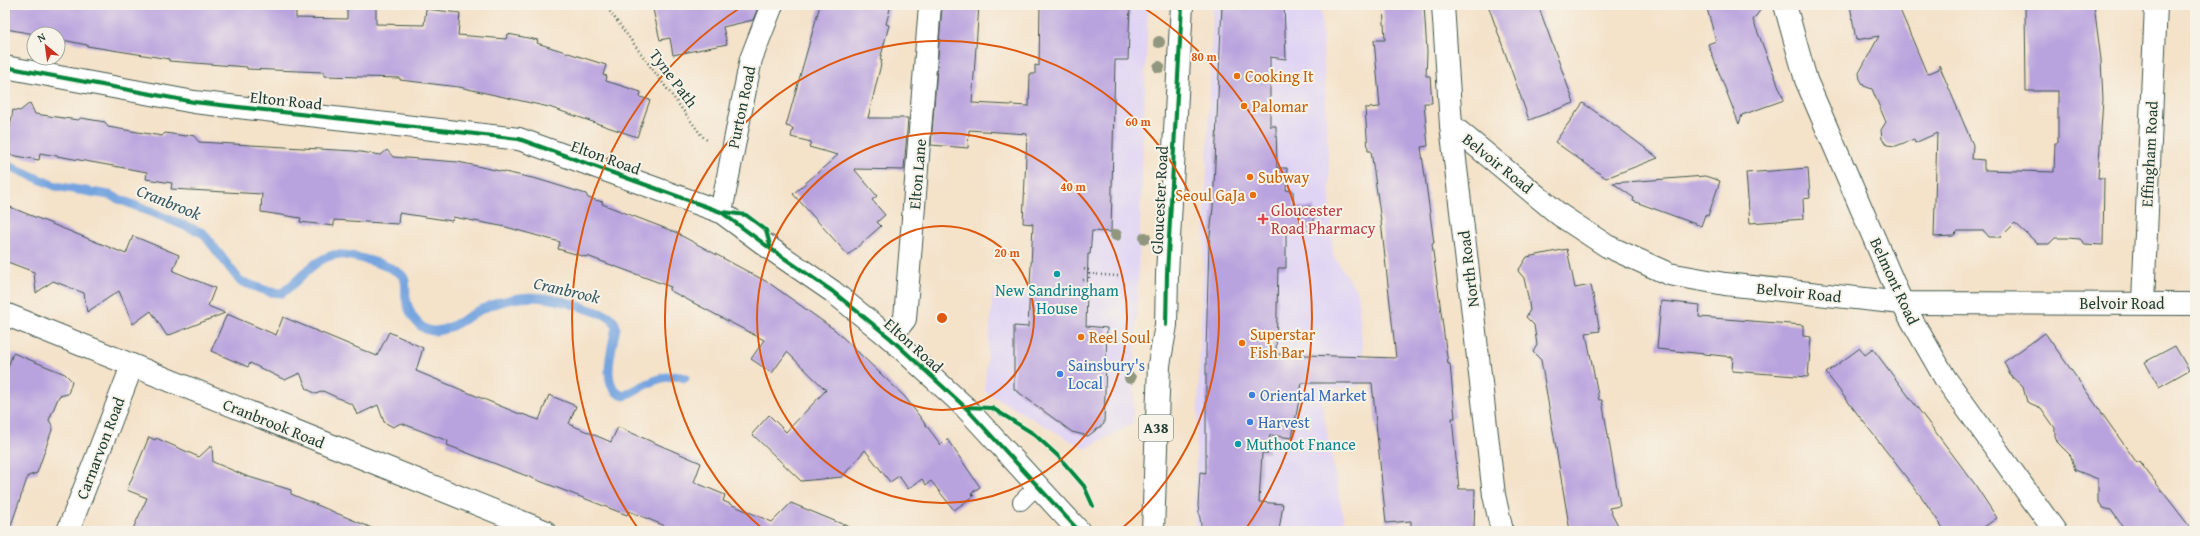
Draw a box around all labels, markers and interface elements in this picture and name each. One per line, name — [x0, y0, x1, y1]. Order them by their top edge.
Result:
north arrow — [26, 26, 66, 66]
text: N — [34, 28, 49, 46]
street label: Tyne Path — [644, 44, 704, 112]
text: 80 m — [1191, 48, 1217, 65]
street label: Purton Road — [721, 63, 762, 150]
place label: Cooking It — [1245, 64, 1314, 88]
marker: Cooking It — [1232, 71, 1242, 81]
street label: Elton Road — [249, 84, 324, 116]
place label: Palomar — [1252, 94, 1308, 118]
street label: Effingham Road — [2134, 100, 2164, 208]
marker: Palomar — [1239, 101, 1249, 111]
text: 60 m — [1125, 113, 1151, 130]
street label: Belvoir Road — [1457, 127, 1539, 199]
street label: Elton Road — [568, 133, 645, 181]
street label: Elton Lane — [902, 138, 932, 210]
street label: Gloucester Road — [1144, 145, 1174, 255]
place label: Subway — [1258, 165, 1309, 189]
marker: Subway — [1245, 172, 1255, 182]
water label: Cranbrook — [133, 177, 205, 226]
text: 40 m — [1060, 178, 1086, 195]
place label: Seoul GaJa — [1175, 183, 1245, 207]
marker: Seoul GaJa — [1248, 190, 1258, 200]
place label: Gloucester Road Pharmacy — [1271, 198, 1375, 240]
marker: Gloucester Road Pharmacy — [1258, 214, 1268, 224]
street label: North Road — [1451, 229, 1485, 309]
street label: Belmont Road — [1864, 233, 1926, 329]
text: 20 m — [994, 244, 1020, 261]
marker: New Sandringham House — [1052, 269, 1062, 279]
water label: Cranbrook — [532, 270, 603, 309]
street label: Belvoir Road — [1755, 276, 1843, 308]
place label: New Sandringham House — [995, 278, 1119, 320]
street label: Belvoir Road — [2080, 291, 2165, 315]
centre of rings — [935, 311, 949, 325]
street label: Elton Road — [879, 312, 949, 378]
place label: Superstar Fish Bar — [1250, 322, 1316, 364]
place label: Reel Soul — [1089, 325, 1151, 349]
marker: Reel Soul — [1076, 332, 1086, 342]
marker: Superstar Fish Bar — [1237, 338, 1247, 348]
place label: Sainsbury's Local — [1068, 353, 1145, 395]
marker: Sainsbury's Local — [1055, 369, 1065, 379]
place label: Oriental Market — [1260, 383, 1367, 407]
marker: Oriental Market — [1247, 390, 1257, 400]
street label: Cranbrook Road — [220, 392, 329, 454]
street label: Carnarvon Road — [69, 393, 131, 503]
place label: Harvest — [1258, 410, 1310, 434]
road number: A38 — [1139, 415, 1173, 441]
marker: Harvest — [1245, 417, 1255, 427]
place label: Muthoot Fnance — [1246, 432, 1356, 456]
marker: Muthoot Fnance — [1233, 439, 1243, 449]

